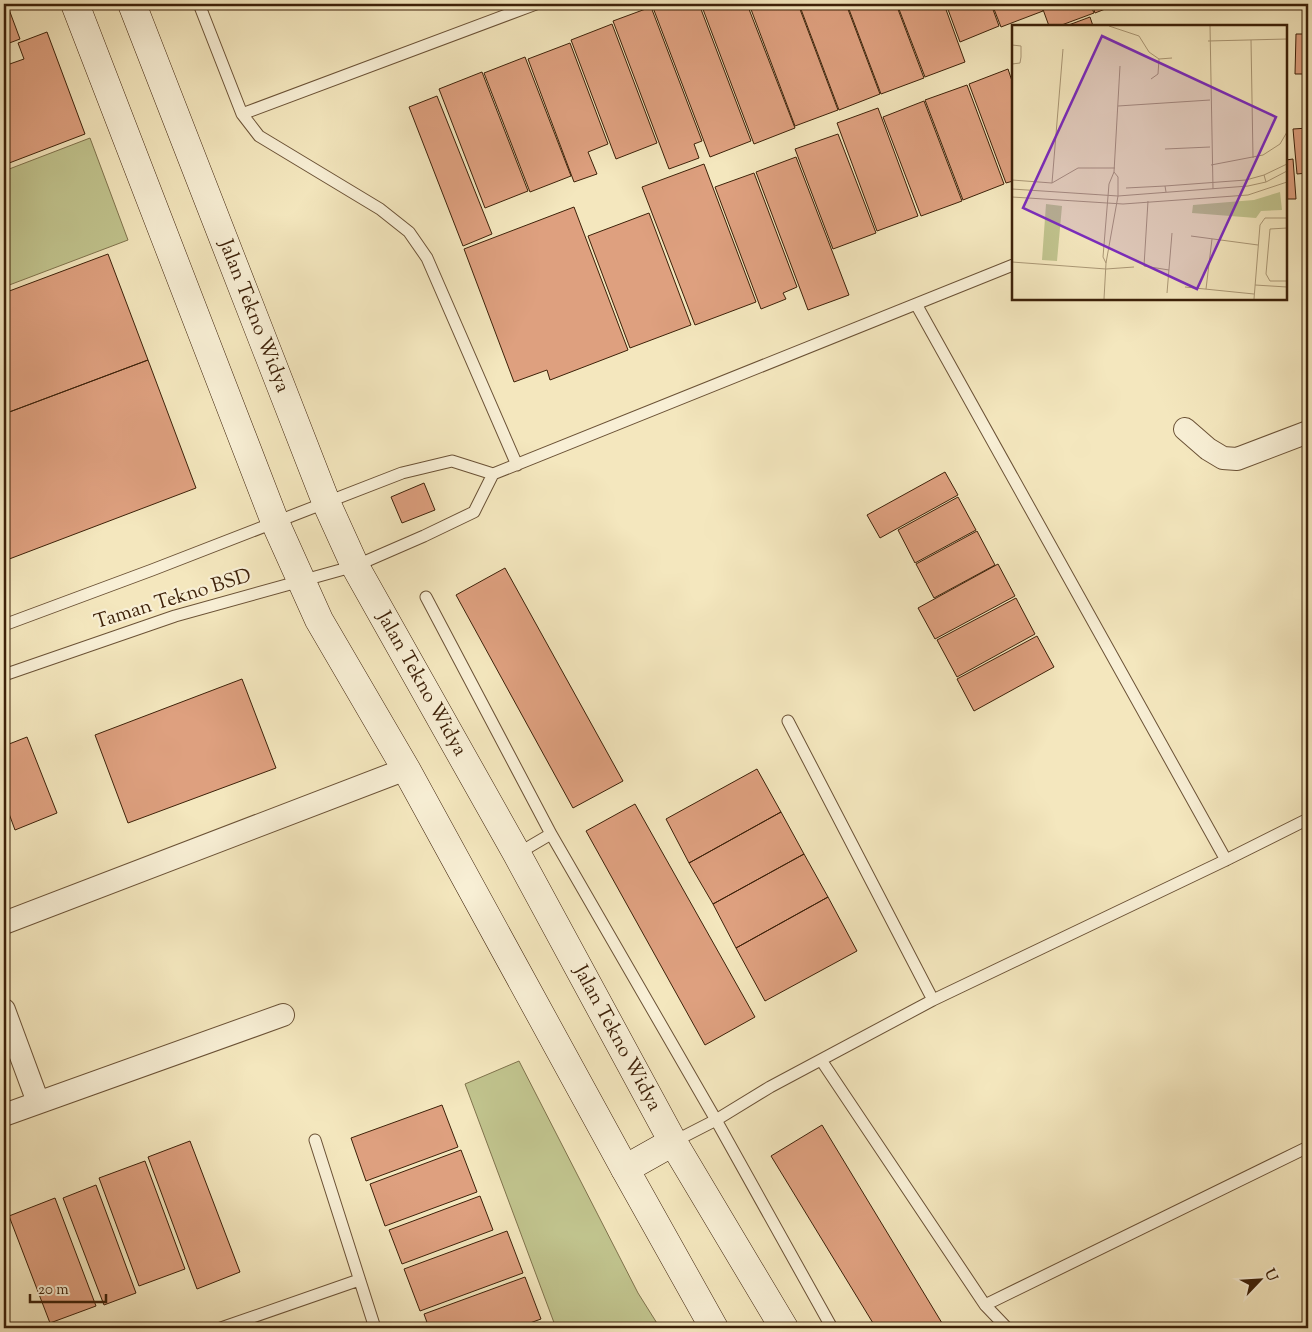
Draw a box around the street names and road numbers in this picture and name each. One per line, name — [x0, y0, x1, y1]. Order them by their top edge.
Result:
street label: Jalan Tekno Widya — [210, 234, 297, 397]
street label: Taman Tekno BSD — [91, 562, 255, 638]
street label: Jalan Tekno Widya — [368, 605, 474, 762]
street label: Jalan Tekno Widya — [565, 959, 668, 1117]

